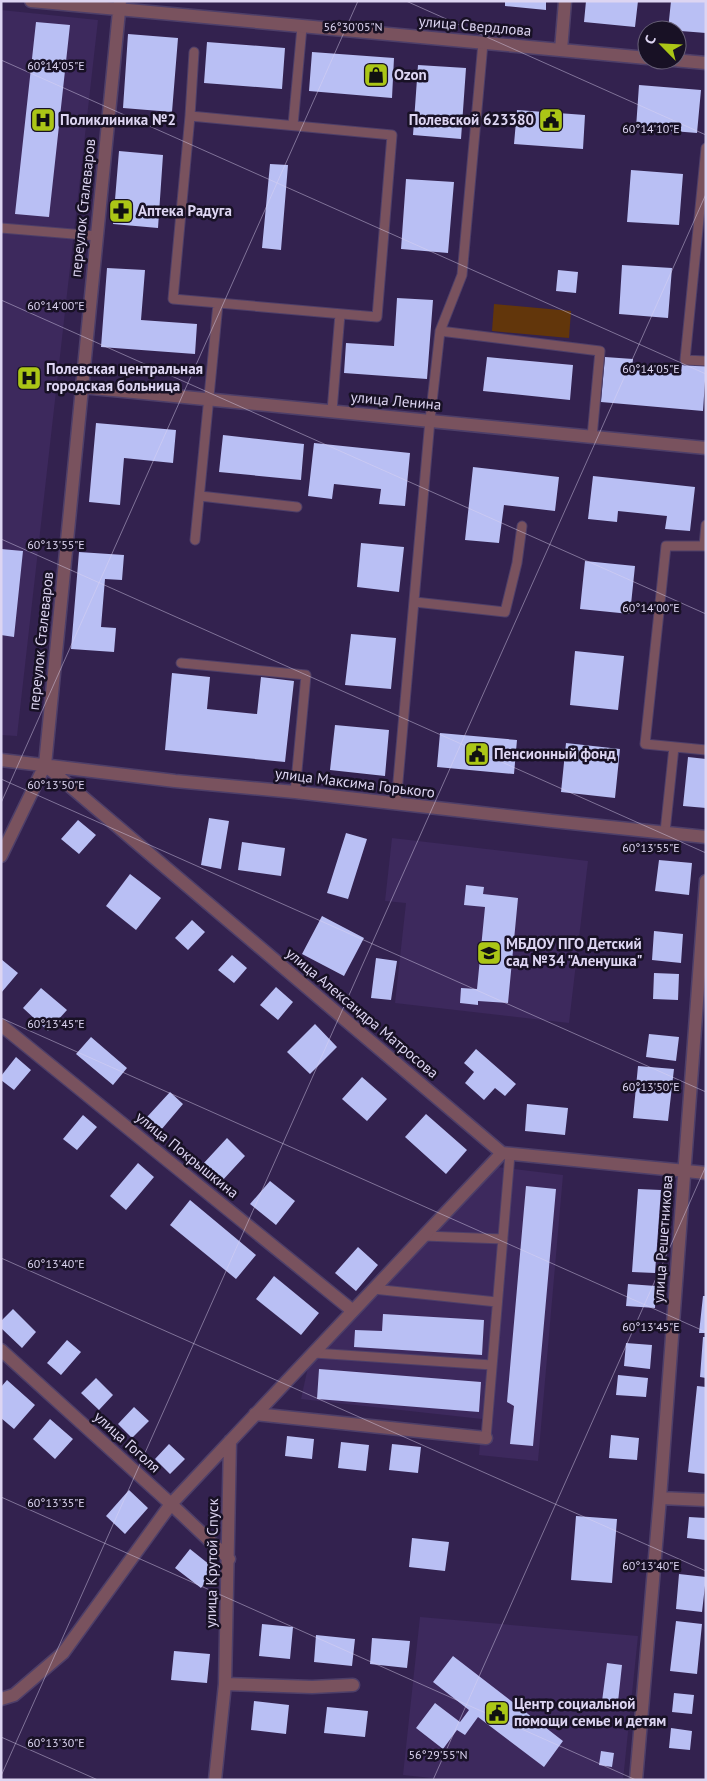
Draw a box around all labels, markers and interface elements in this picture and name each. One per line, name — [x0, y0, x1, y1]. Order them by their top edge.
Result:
street label: улица Свердлова — [418, 11, 532, 40]
text: 56°30'05"N — [323, 19, 383, 34]
north arrow — [637, 20, 687, 70]
text: С — [640, 32, 660, 47]
text: 60°14'05"E — [27, 58, 85, 73]
shop icon: Ozon — [363, 62, 389, 88]
place label: Ozon — [394, 65, 427, 84]
hospital icon: Поликлиника №2 — [30, 107, 56, 133]
public building icon: Полевской 623380 — [538, 107, 564, 133]
place label: Поликлиника №2 — [60, 110, 176, 129]
place label: Полевской 623380 — [409, 110, 534, 129]
text: 60°14'10"E — [622, 121, 680, 136]
street label: переулок Сталеваров — [66, 138, 99, 278]
pharmacy icon: Аптека Радуга — [108, 198, 134, 224]
place label: Аптека Радуга — [138, 201, 232, 220]
text: 60°14'00"E — [27, 298, 85, 313]
place label: Полевская центральная городская больница — [46, 359, 203, 395]
text: 60°14'05"E — [622, 361, 680, 376]
hospital icon: Полевская центральная городская больница — [16, 365, 42, 391]
street label: улица Ленина — [350, 387, 442, 414]
text: 60°13'55"E — [27, 537, 85, 552]
street label: переулок Сталеваров — [24, 571, 57, 711]
text: 60°14'00"E — [622, 600, 680, 615]
public building icon: Пенсионный фонд — [464, 741, 490, 767]
place label: Пенсионный фонд — [494, 744, 616, 763]
street label: улица Максима Горького — [274, 763, 436, 802]
text: 60°13'50"E — [27, 777, 85, 792]
text: 60°13'55"E — [622, 840, 680, 855]
place label: МБДОУ ПГО Детский сад №34 "Аленушка" — [506, 934, 643, 970]
school or university icon: МБДОУ ПГО Детский сад №34 "Аленушка" — [476, 940, 502, 966]
street label: улица Александра Матросова — [282, 943, 442, 1082]
text: 60°13'45"E — [27, 1016, 85, 1031]
text: 60°13'50"E — [622, 1079, 680, 1094]
street label: улица Покрышкина — [132, 1107, 243, 1202]
street label: улица Решетникова — [649, 1174, 676, 1304]
text: 60°13'40"E — [27, 1256, 85, 1271]
text: 60°13'45"E — [622, 1319, 680, 1334]
street label: улица Гоголя — [90, 1407, 165, 1476]
text: 60°13'35"E — [27, 1495, 85, 1510]
street label: улица Крутой Спуск — [201, 1497, 222, 1628]
text: 60°13'40"E — [622, 1558, 680, 1573]
place label: Центр социальной помощи семье и детям — [514, 1694, 666, 1730]
public building icon: Центр социальной помощи семье и детям — [484, 1700, 510, 1726]
text: 60°13'30"E — [27, 1735, 85, 1750]
text: 56°29'55"N — [408, 1747, 468, 1762]

